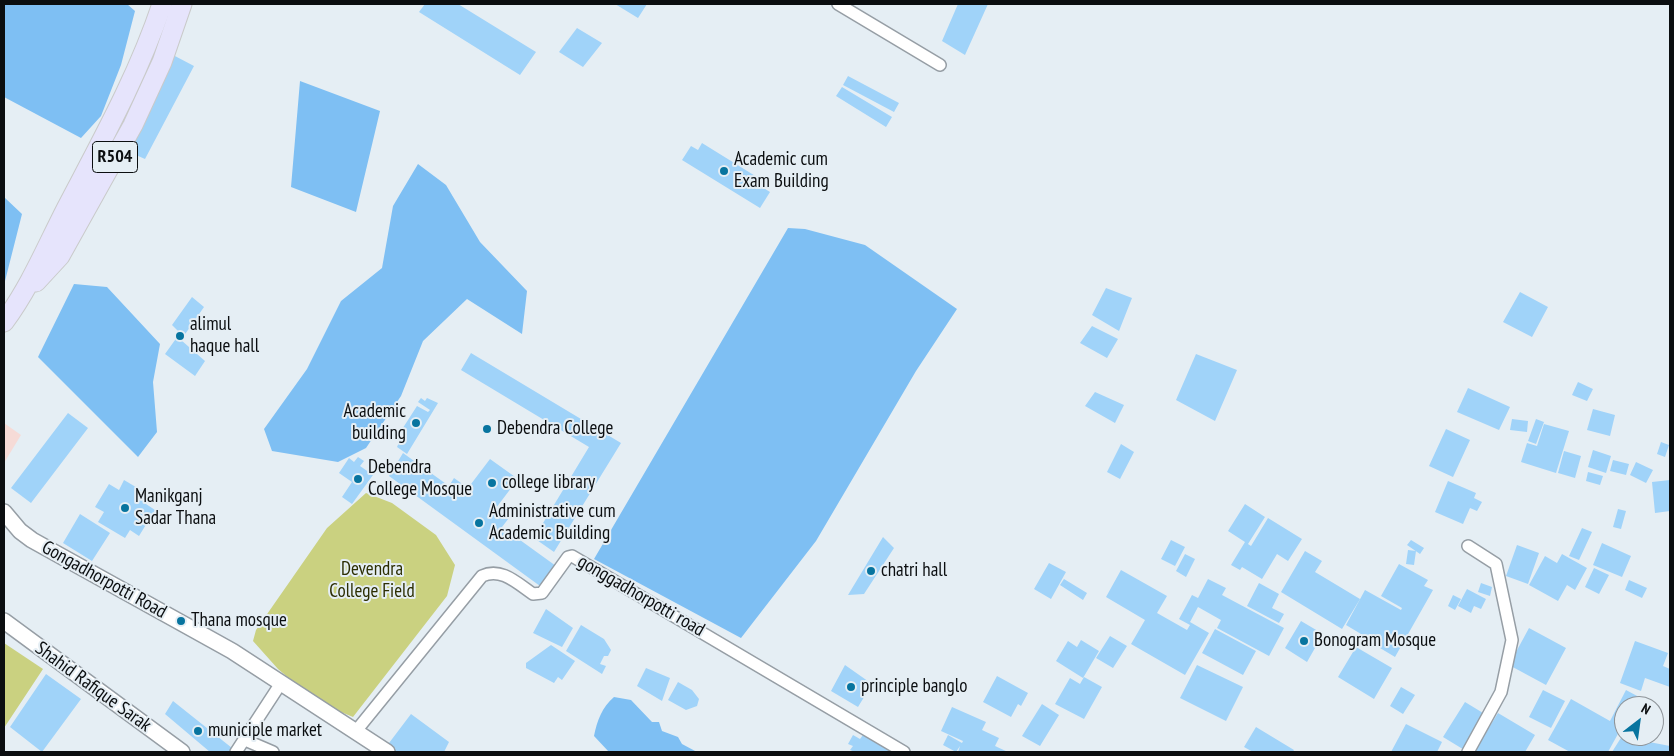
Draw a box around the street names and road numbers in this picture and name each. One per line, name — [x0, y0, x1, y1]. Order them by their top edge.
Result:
road number: R504 — [92, 142, 138, 172]
street label: Gongadhorpotti Road — [38, 536, 170, 624]
street label: gonggadhorpotti road — [573, 550, 709, 642]
street label: Shahid Rafique Sarak — [30, 637, 156, 737]

